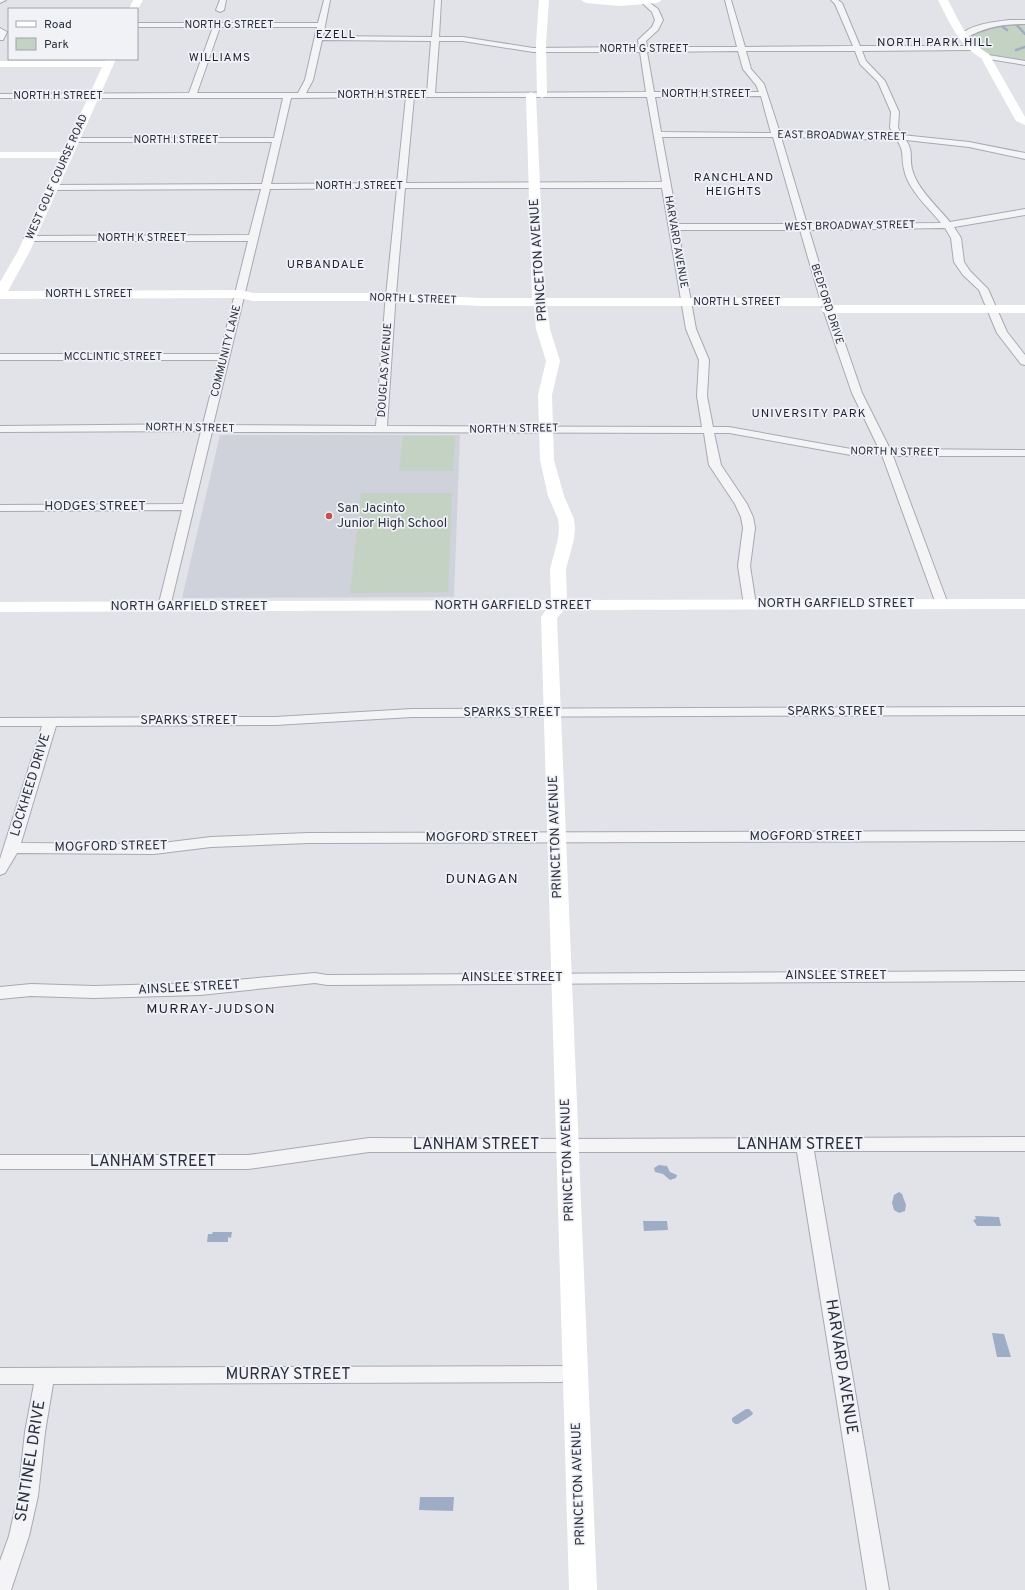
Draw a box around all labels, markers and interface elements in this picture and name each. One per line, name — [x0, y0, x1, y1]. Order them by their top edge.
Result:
legend — [8, 8, 138, 60]
text: Road — [44, 17, 72, 33]
street label: NORTH G STREET — [184, 18, 274, 32]
district label: EZELL — [316, 27, 356, 43]
district label: NORTH PARK HILL — [877, 35, 993, 51]
text: Park — [44, 37, 69, 53]
street label: NORTH G STREET — [599, 42, 689, 56]
district label: WILLIAMS — [189, 50, 251, 66]
street label: NORTH H STREET — [661, 87, 751, 101]
street label: NORTH H STREET — [337, 88, 427, 102]
street label: NORTH H STREET — [13, 89, 103, 103]
street label: WEST GOLF COURSE ROAD — [23, 112, 91, 242]
street label: EAST BROADWAY STREET — [777, 128, 907, 144]
street label: NORTH I STREET — [134, 133, 218, 147]
district label: RANCHLAND HEIGHTS — [694, 170, 774, 200]
street label: NORTH J STREET — [315, 179, 403, 193]
street label: HARVARD AVENUE — [661, 194, 691, 290]
street label: PRINCETON AVENUE — [527, 198, 551, 322]
street label: WEST BROADWAY STREET — [784, 218, 916, 234]
street label: NORTH K STREET — [98, 231, 186, 245]
district label: URBANDALE — [287, 257, 365, 273]
street label: BEDFORD DRIVE — [807, 262, 847, 346]
street label: NORTH L STREET — [45, 287, 133, 301]
street label: NORTH L STREET — [369, 290, 457, 308]
street label: NORTH L STREET — [693, 295, 781, 309]
street label: COMMUNITY LANE — [208, 304, 244, 398]
street label: DOUGLAS AVENUE — [375, 322, 395, 418]
street label: MCCLINTIC STREET — [64, 350, 162, 364]
district label: UNIVERSITY PARK — [751, 406, 867, 422]
street label: NORTH N STREET — [145, 420, 235, 436]
street label: NORTH N STREET — [469, 421, 559, 437]
street label: NORTH N STREET — [850, 444, 940, 460]
street label: HODGES STREET — [44, 499, 146, 515]
place label: San Jacinto Junior High School — [337, 501, 447, 532]
marker: San Jacinto Junior High School — [324, 511, 334, 521]
street label: NORTH GARFIELD STREET — [757, 596, 915, 612]
street label: NORTH GARFIELD STREET — [434, 598, 592, 614]
street label: NORTH GARFIELD STREET — [110, 599, 268, 615]
street label: SPARKS STREET — [787, 704, 885, 720]
street label: SPARKS STREET — [463, 705, 561, 721]
street label: SPARKS STREET — [140, 713, 238, 729]
street label: LOCKHEED DRIVE — [8, 731, 54, 839]
street label: PRINCETON AVENUE — [546, 775, 566, 899]
street label: MOGFORD STREET — [750, 829, 862, 845]
street label: MOGFORD STREET — [426, 830, 538, 846]
street label: MOGFORD STREET — [54, 838, 168, 856]
district label: DUNAGAN — [445, 871, 519, 888]
street label: AINSLEE STREET — [785, 968, 887, 984]
street label: AINSLEE STREET — [461, 970, 563, 986]
street label: AINSLEE STREET — [138, 977, 240, 999]
district label: MURRAY-JUDSON — [146, 1001, 276, 1018]
street label: PRINCETON AVENUE — [558, 1098, 578, 1222]
street label: LANHAM STREET — [413, 1135, 539, 1155]
street label: LANHAM STREET — [737, 1135, 863, 1155]
street label: LANHAM STREET — [90, 1152, 216, 1172]
street label: HARVARD AVENUE — [820, 1298, 862, 1436]
street label: MURRAY STREET — [225, 1365, 351, 1385]
street label: SENTINEL DRIVE — [12, 1399, 50, 1523]
street label: PRINCETON AVENUE — [569, 1422, 589, 1546]

